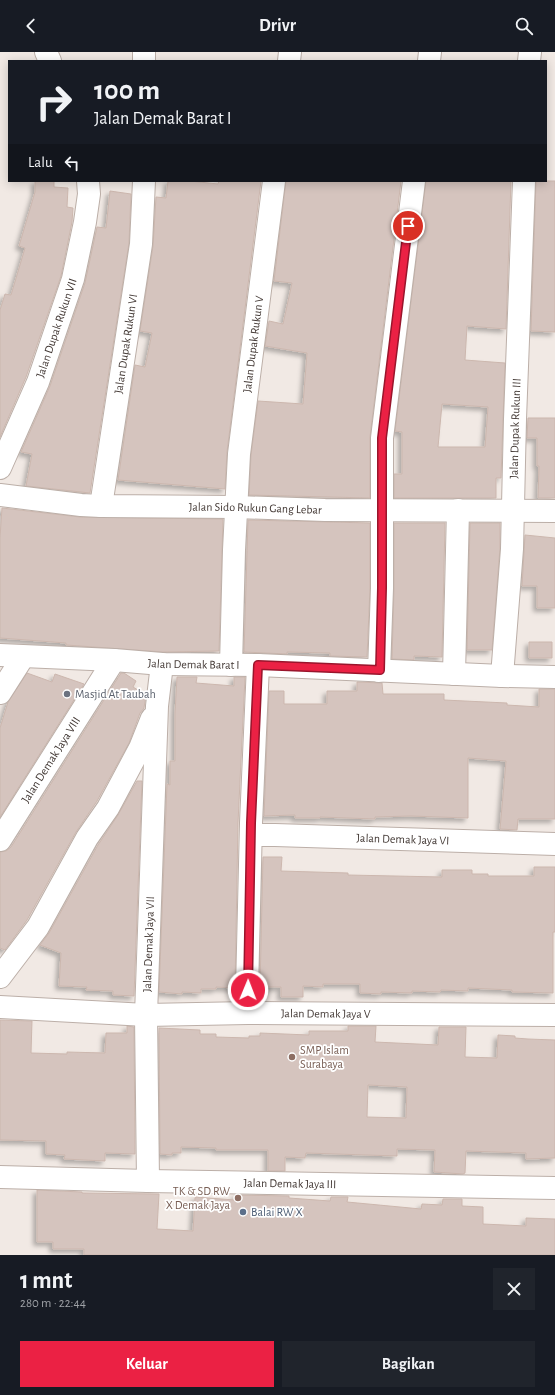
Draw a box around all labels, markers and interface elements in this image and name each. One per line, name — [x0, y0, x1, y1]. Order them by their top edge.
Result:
icon: back — [20, 15, 42, 37]
icon: search — [513, 15, 535, 37]
text: Drivr — [259, 17, 296, 35]
icon: right — [28, 76, 80, 128]
text: 100 m — [94, 77, 160, 105]
text: Jalan Demak Barat I — [94, 110, 231, 128]
icon: left — [61, 152, 83, 174]
text: Lalu — [28, 155, 53, 170]
pin — [391, 209, 425, 243]
icon: arrive — [397, 215, 419, 237]
street label: Jalan Dupak Rukun VII — [34, 277, 79, 379]
street label: Jalan Dupak Rukun VI — [112, 293, 139, 395]
street label: Jalan Dupak Rukun V — [241, 295, 265, 393]
street label: Jalan Dupak Rukun III — [508, 378, 523, 479]
street label: Jalan Sido Rukun Gang Lebar — [189, 501, 322, 516]
street label: Jalan Demak Barat I — [147, 657, 240, 671]
place label: Masjid At Taubah — [75, 688, 156, 701]
marker: Masjid At Taubah — [62, 689, 72, 699]
street label: Jalan Demak Jaya VIII — [19, 715, 82, 805]
street label: Jalan Demak Jaya VI — [356, 832, 450, 847]
street label: Jalan Demak Jaya VII — [141, 896, 156, 992]
position arrow — [227, 969, 269, 1011]
street label: Jalan Demak Jaya V — [281, 1007, 371, 1021]
place label: SMP Islam Surabaya — [300, 1044, 349, 1071]
marker: SMP Islam Surabaya — [287, 1052, 297, 1062]
street label: Jalan Demak Jaya III — [244, 1177, 336, 1191]
place label: TK & SD RW X Demak Jaya — [166, 1185, 230, 1212]
marker: TK & SD RW X Demak Jaya — [233, 1193, 243, 1203]
place label: Balai RW X — [251, 1206, 303, 1218]
marker: Balai RW X — [238, 1207, 248, 1217]
button: close — [493, 1268, 535, 1310]
text: 1 mnt — [20, 1269, 72, 1293]
text: 280 m · 22:44 — [20, 1297, 86, 1310]
button: Keluar — [20, 1341, 274, 1387]
button: Bagikan — [282, 1341, 535, 1387]

